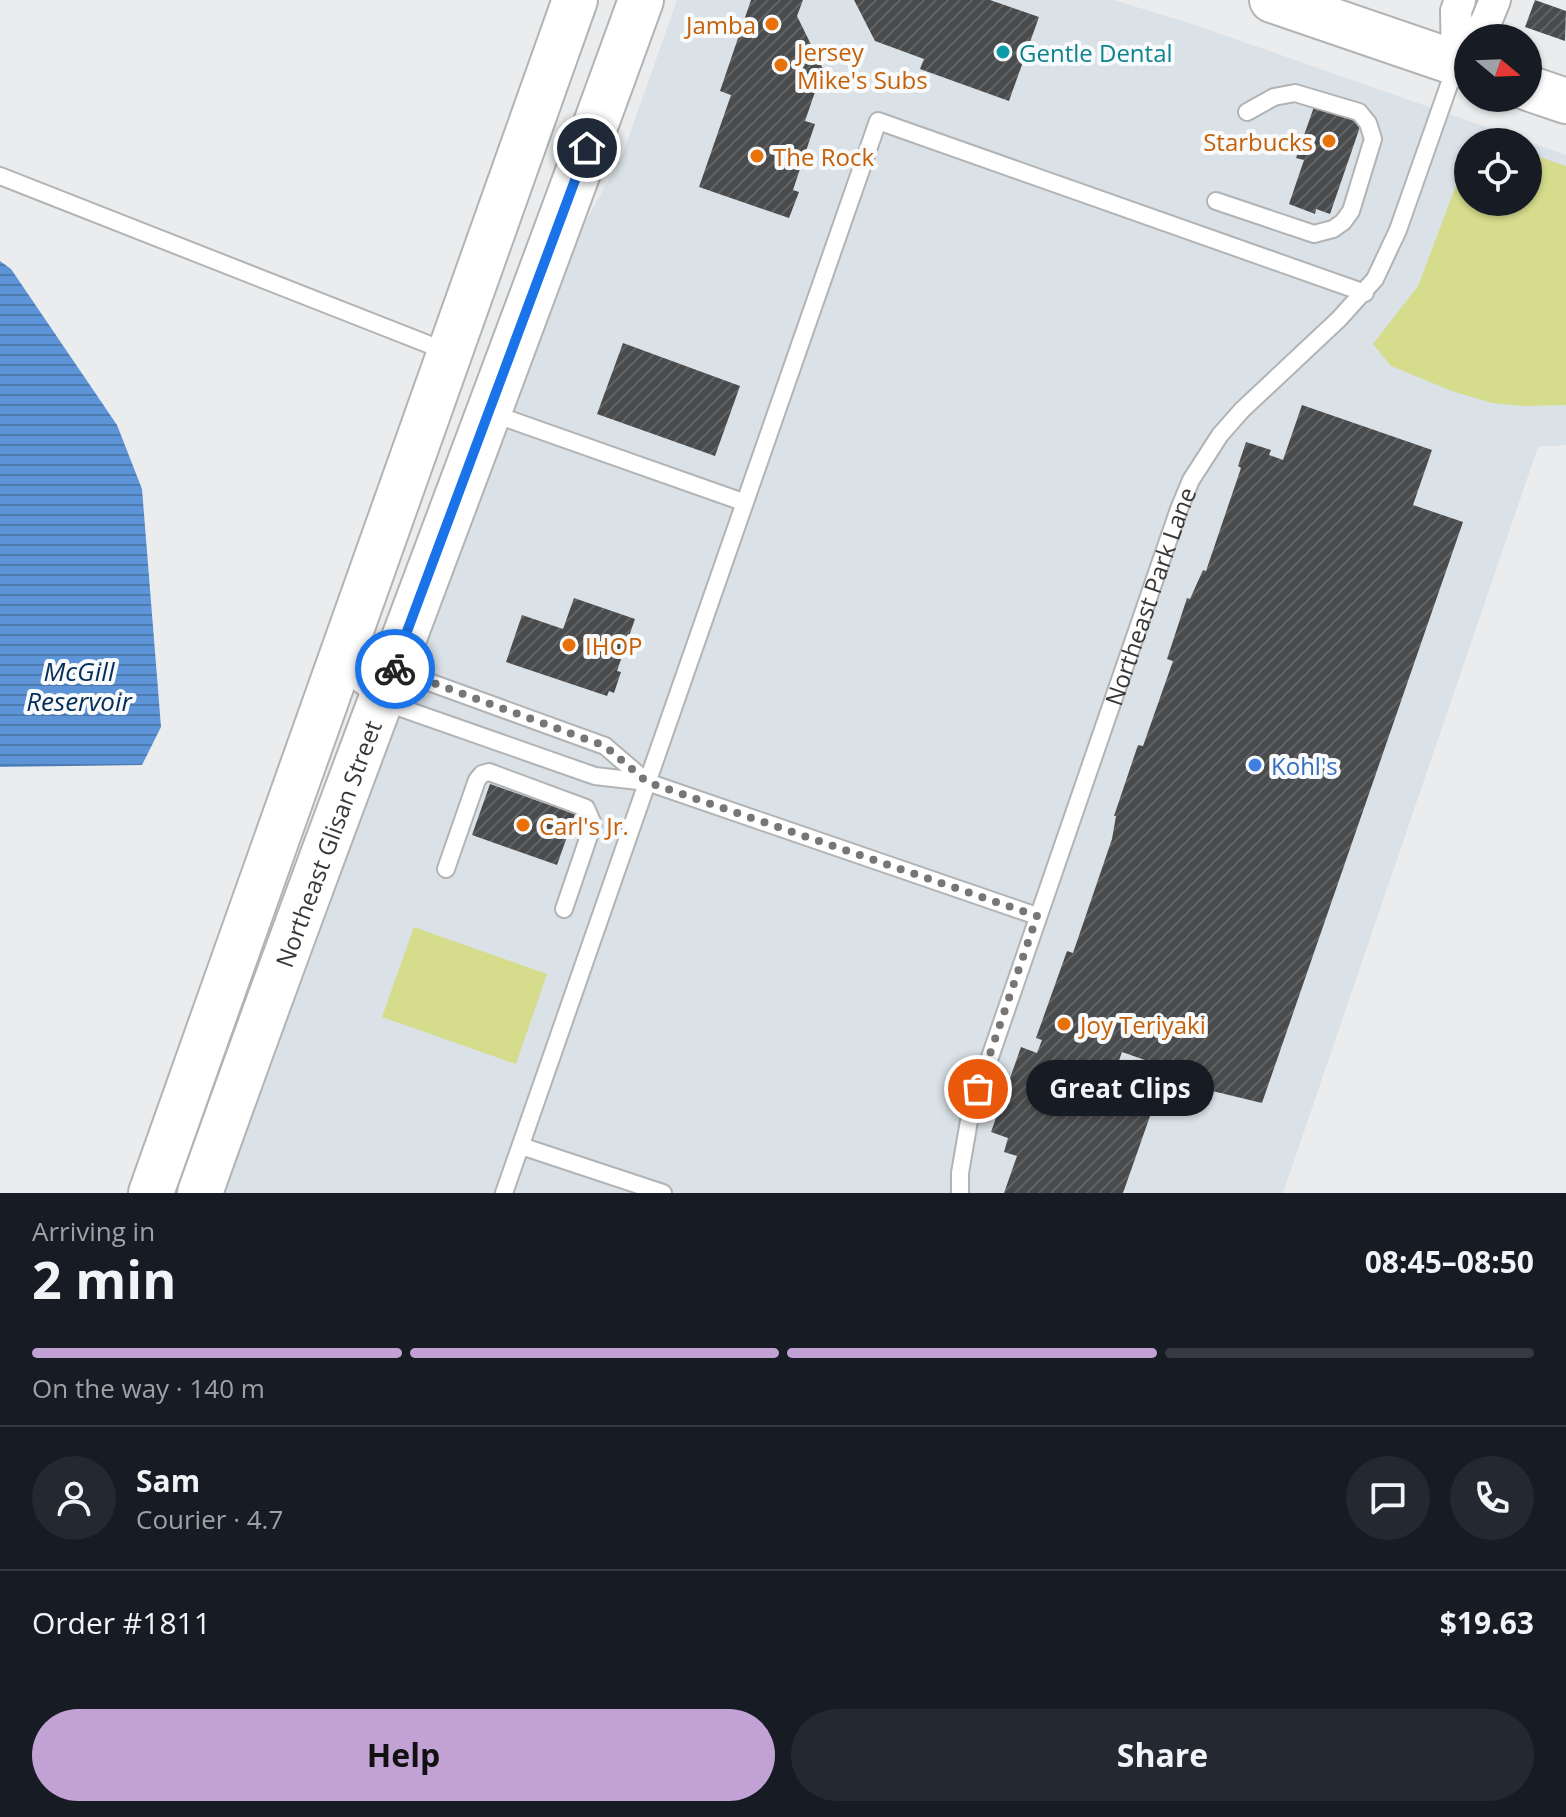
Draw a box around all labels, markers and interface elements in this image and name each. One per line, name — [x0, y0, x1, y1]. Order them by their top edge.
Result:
place label: Jamba — [684, 8, 756, 41]
marker: Jamba — [763, 15, 781, 33]
north arrow — [1454, 24, 1542, 112]
map controls — [1454, 24, 1542, 216]
place label: Jersey Mike's Subs — [795, 35, 928, 96]
place label: Gentle Dental — [1019, 36, 1173, 69]
marker: Gentle Dental — [994, 43, 1012, 61]
marker: Jersey Mike's Subs — [772, 56, 790, 74]
pin — [553, 114, 621, 182]
place label: Starbucks — [1203, 125, 1313, 158]
icon: home — [565, 126, 609, 170]
button: locate — [1454, 128, 1542, 216]
marker: Starbucks — [1320, 132, 1338, 150]
place label: The Rock — [773, 140, 874, 173]
marker: The Rock — [748, 147, 766, 165]
street label: Northeast Park Lane — [1096, 482, 1203, 710]
courier — [355, 629, 435, 709]
place label: IHOP — [585, 629, 643, 662]
marker: IHOP — [560, 636, 578, 654]
icon: bike — [373, 647, 417, 691]
water label: McGill Reservoir — [26, 653, 134, 719]
street label: Northeast Glisan Street — [267, 715, 388, 972]
place label: Kohl's — [1271, 749, 1338, 782]
marker: Kohl's — [1246, 756, 1264, 774]
place label: Carl's Jr. — [539, 809, 629, 842]
marker: Carl's Jr. — [514, 816, 532, 834]
place label: Joy Teriyaki — [1078, 1008, 1206, 1041]
marker: Joy Teriyaki — [1055, 1015, 1073, 1033]
pin — [944, 1055, 1012, 1123]
callout: Great Clips — [1026, 1061, 1214, 1117]
icon: bag — [956, 1067, 1000, 1111]
text: Great Clips — [1049, 1070, 1191, 1106]
text: Arriving in — [32, 1213, 155, 1249]
text: 08:45–08:50 — [1365, 1241, 1534, 1282]
text: 2 min — [32, 1243, 176, 1314]
text: On the way · 140 m — [32, 1370, 265, 1406]
button: person — [32, 1456, 116, 1540]
button: chat — [1346, 1456, 1430, 1540]
button: phone — [1450, 1456, 1534, 1540]
text: Sam — [136, 1460, 200, 1501]
text: Courier · 4.7 — [136, 1501, 283, 1537]
text: Order #1811 — [32, 1602, 211, 1643]
text: $19.63 — [1440, 1602, 1534, 1643]
button: Help — [32, 1709, 775, 1801]
button: Share — [791, 1709, 1534, 1801]

